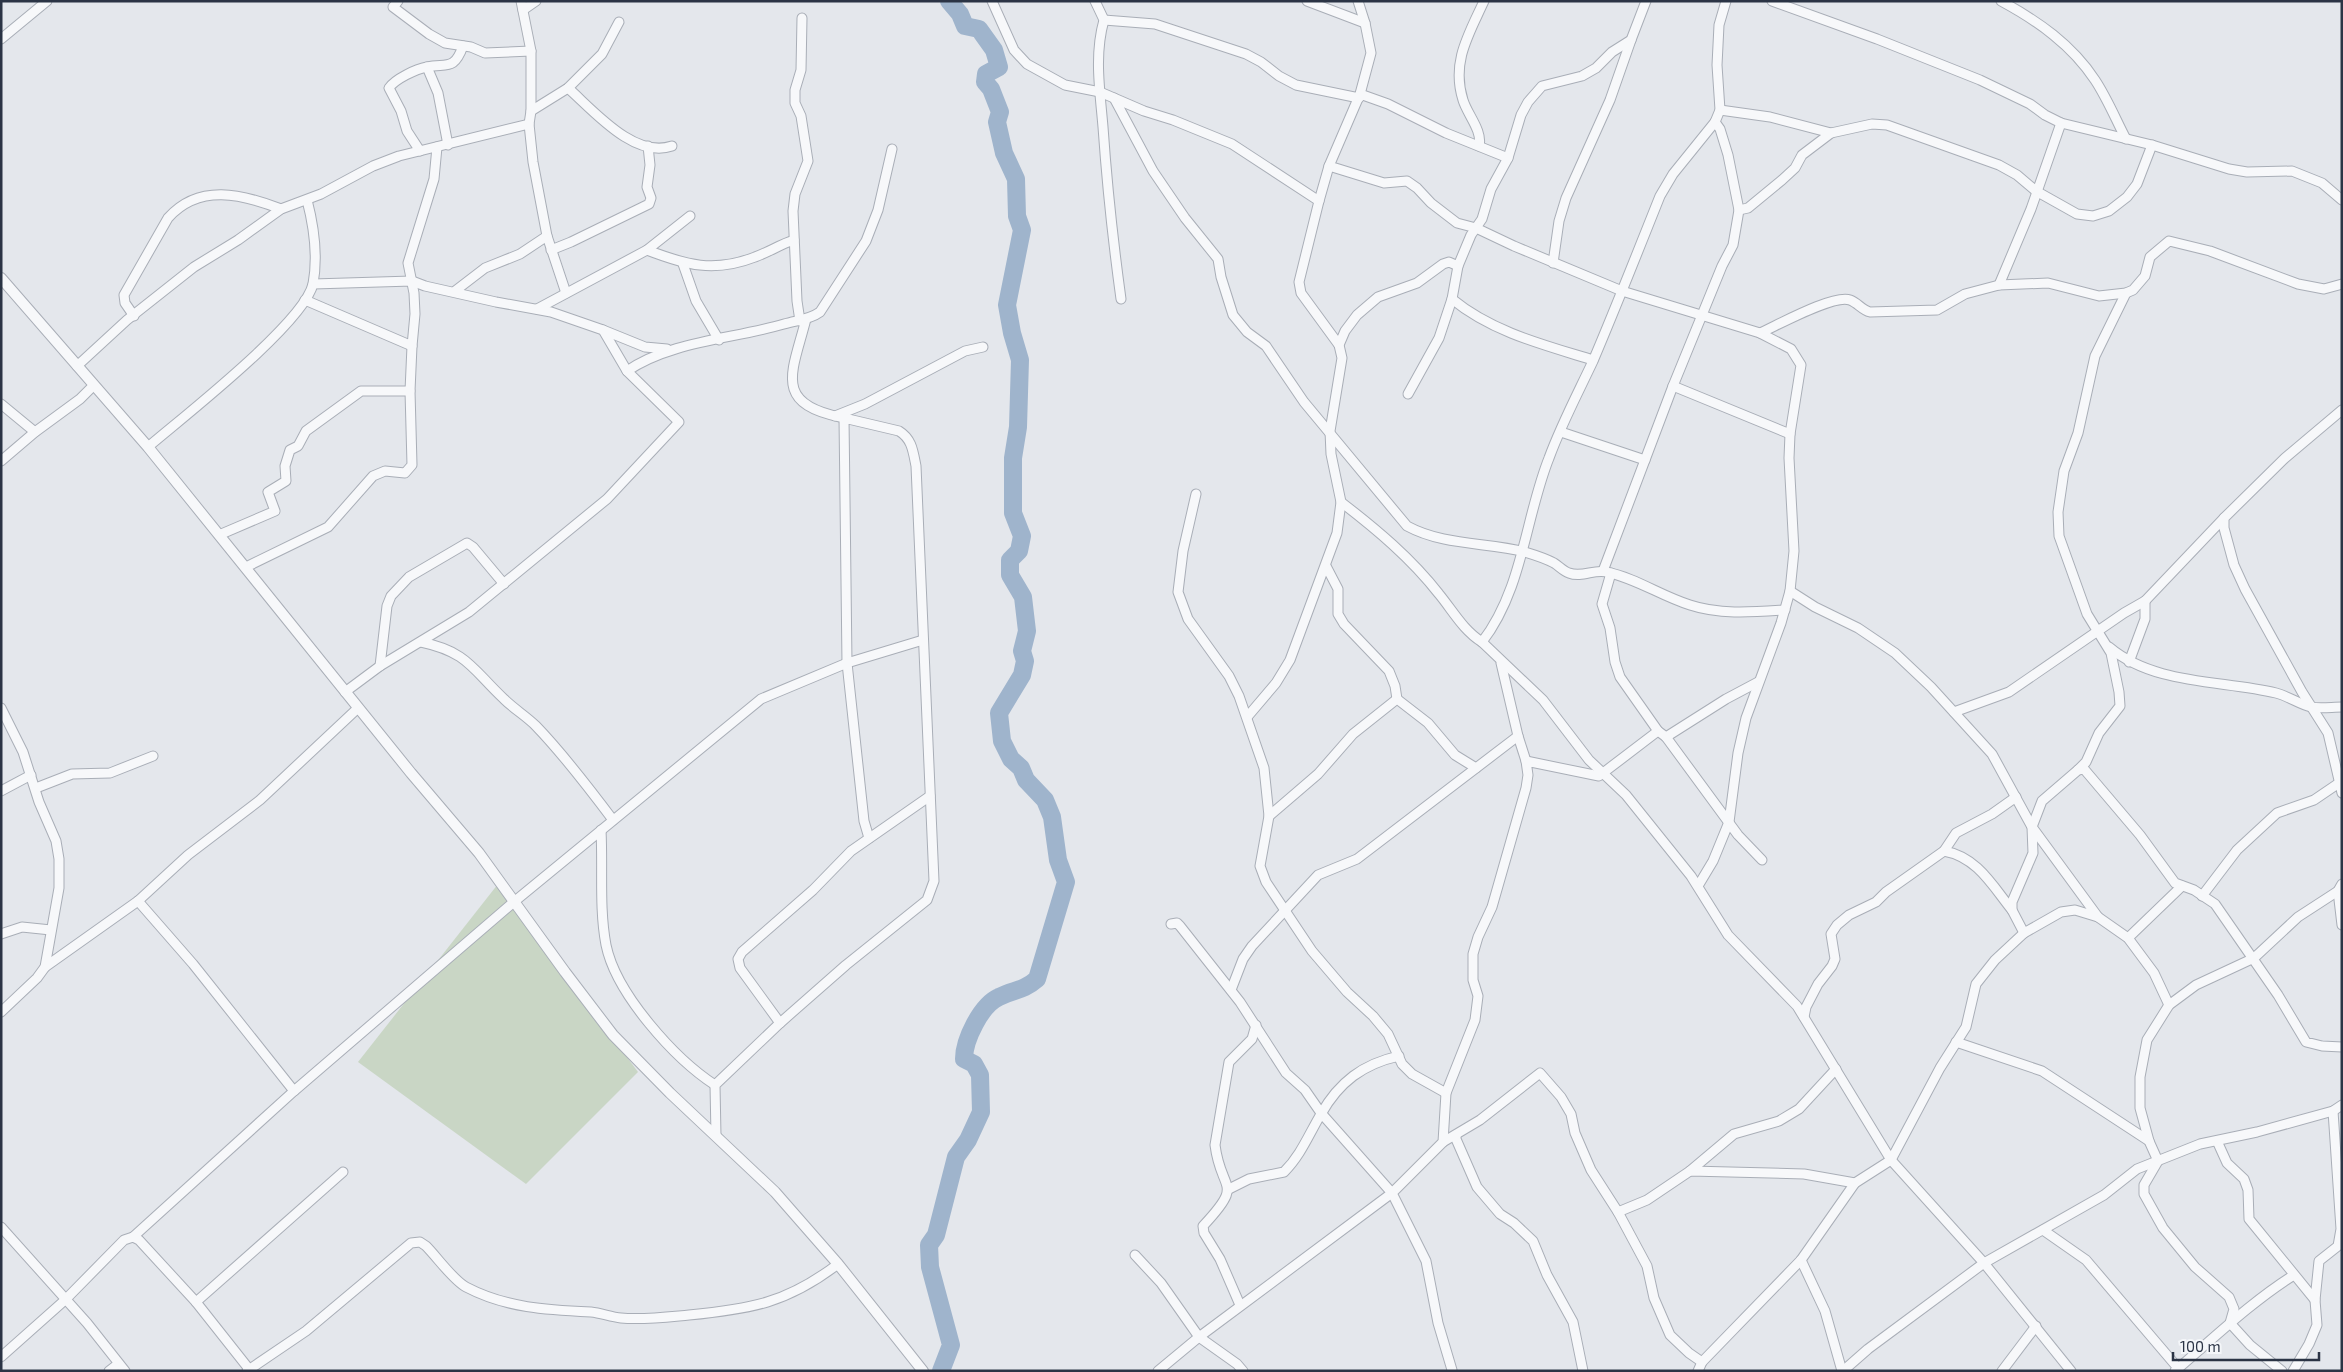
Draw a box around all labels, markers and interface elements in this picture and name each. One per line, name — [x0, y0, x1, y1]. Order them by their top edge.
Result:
scale bar — [2173, 1330, 2319, 1362]
text: 100 m — [2180, 1337, 2221, 1355]

